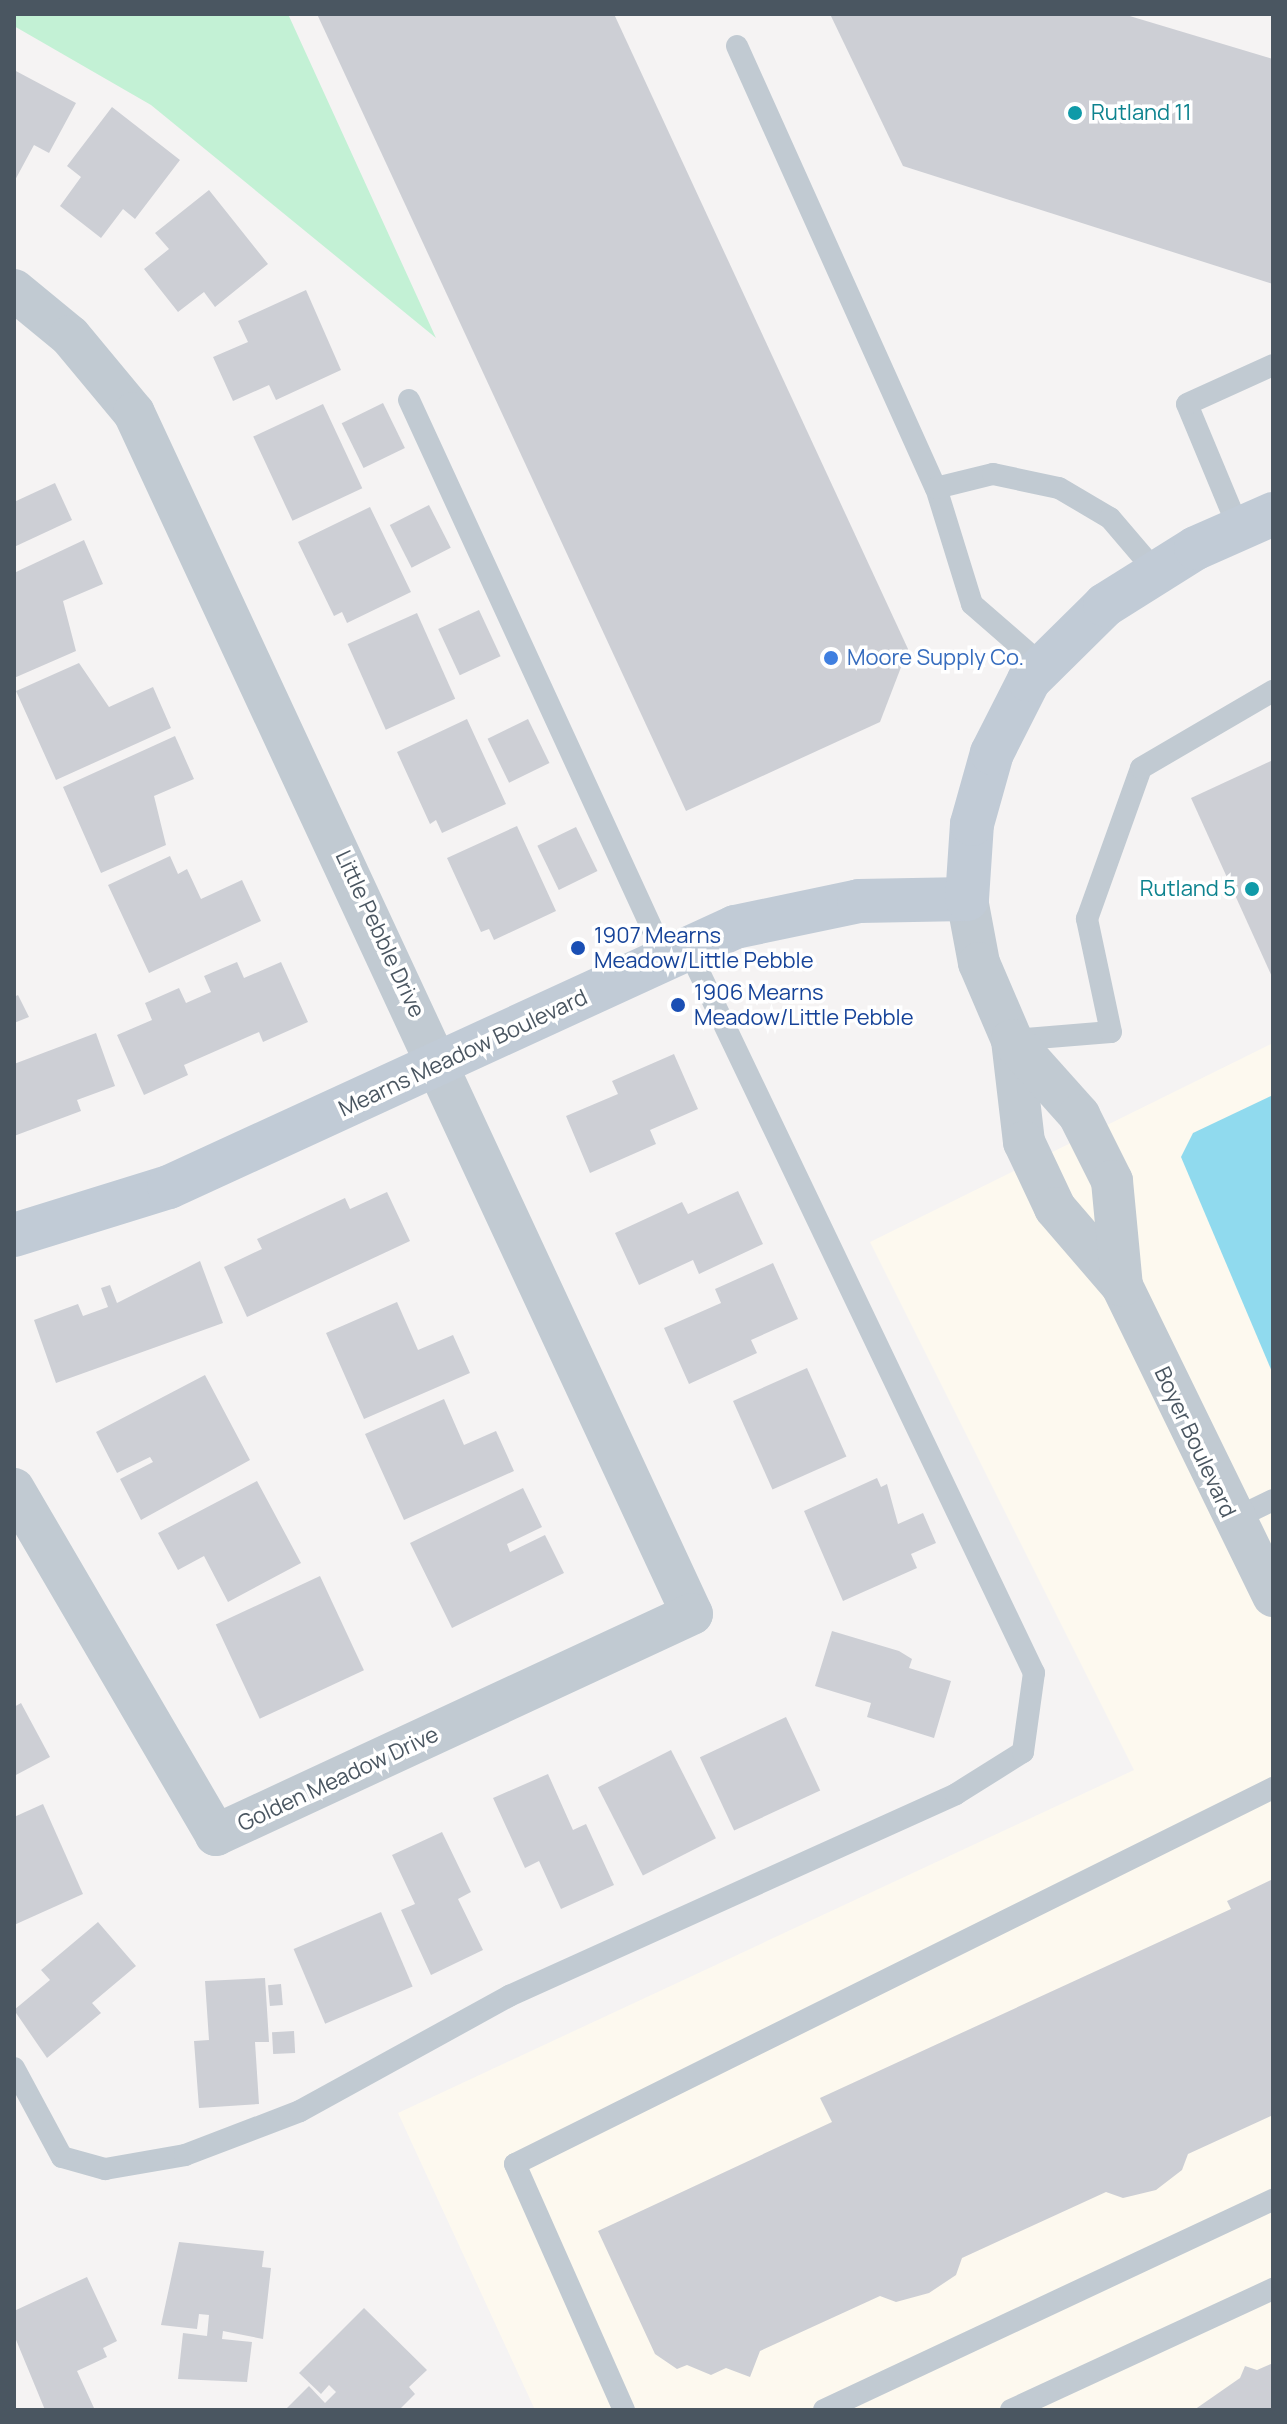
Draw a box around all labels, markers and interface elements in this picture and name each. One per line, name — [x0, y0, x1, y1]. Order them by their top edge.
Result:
place label: Rutland 11 — [1091, 100, 1192, 126]
marker: Rutland 11 — [1066, 104, 1084, 122]
place label: Moore Supply Co. — [847, 645, 1024, 671]
marker: Moore Supply Co. — [822, 649, 840, 667]
street label: Little Pebble Drive — [330, 846, 430, 1022]
place label: Rutland 5 — [1140, 876, 1236, 902]
marker: Rutland 5 — [1243, 880, 1261, 898]
place label: 1907 Mearns Meadow/Little Pebble — [594, 922, 814, 974]
marker: 1907 Mearns Meadow/Little Pebble — [569, 939, 587, 957]
place label: 1906 Mearns Meadow/Little Pebble — [694, 979, 914, 1030]
street label: Mearns Meadow Boulevard — [335, 984, 591, 1122]
marker: 1906 Mearns Meadow/Little Pebble — [669, 996, 687, 1014]
street label: Boyer Boulevard — [1149, 1363, 1241, 1521]
street label: Golden Meadow Drive — [233, 1721, 443, 1837]

